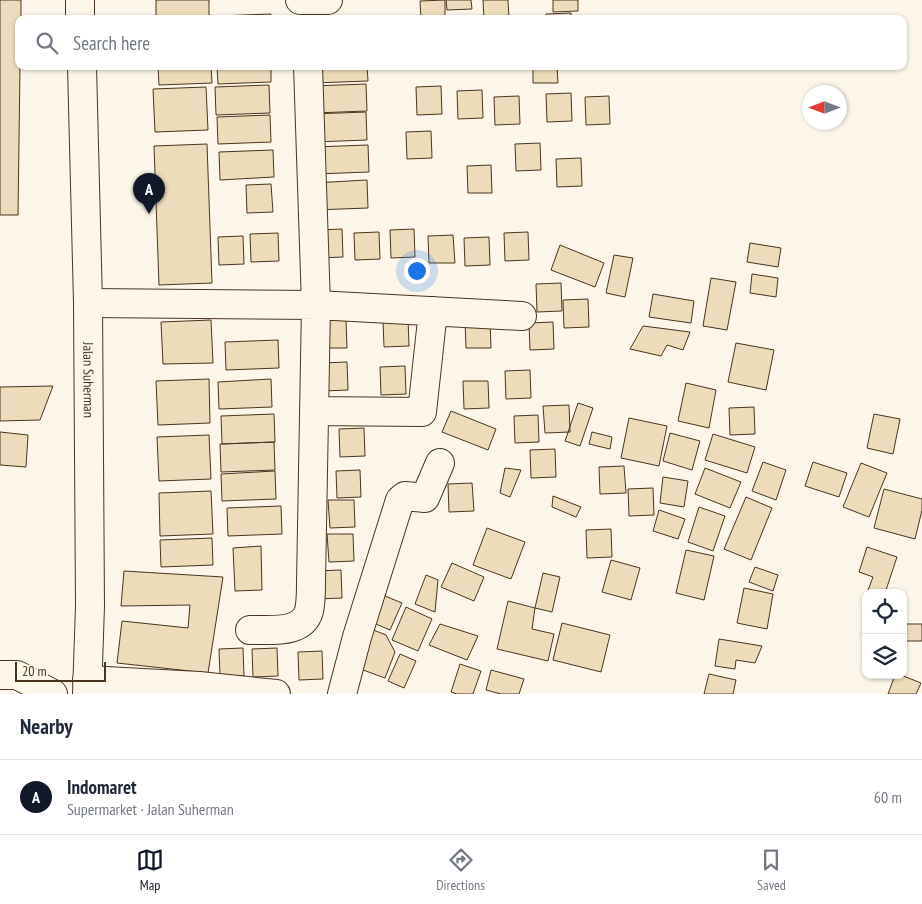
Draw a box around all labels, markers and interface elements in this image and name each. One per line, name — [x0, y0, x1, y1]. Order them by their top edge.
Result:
search box — [15, 15, 907, 70]
icon: search — [33, 29, 61, 57]
text: Search here — [73, 31, 150, 55]
north arrow — [802, 85, 847, 130]
pin: A — [133, 173, 165, 214]
your location — [404, 258, 430, 284]
street label: Jalan Suherman — [79, 341, 98, 418]
map controls — [862, 589, 907, 679]
button: locate — [862, 589, 907, 634]
button: layers — [862, 634, 907, 679]
scale bar — [15, 659, 106, 682]
text: 20 m — [22, 662, 47, 680]
text: Nearby — [20, 713, 73, 740]
text: Indomaret — [67, 775, 137, 799]
text: A — [32, 787, 40, 807]
text: 60 m — [874, 787, 902, 807]
text: Supermarket · Jalan Suherman — [67, 799, 234, 819]
tab: Map — [136, 846, 164, 894]
tab: Directions — [436, 846, 485, 894]
tab: Saved — [757, 846, 786, 894]

